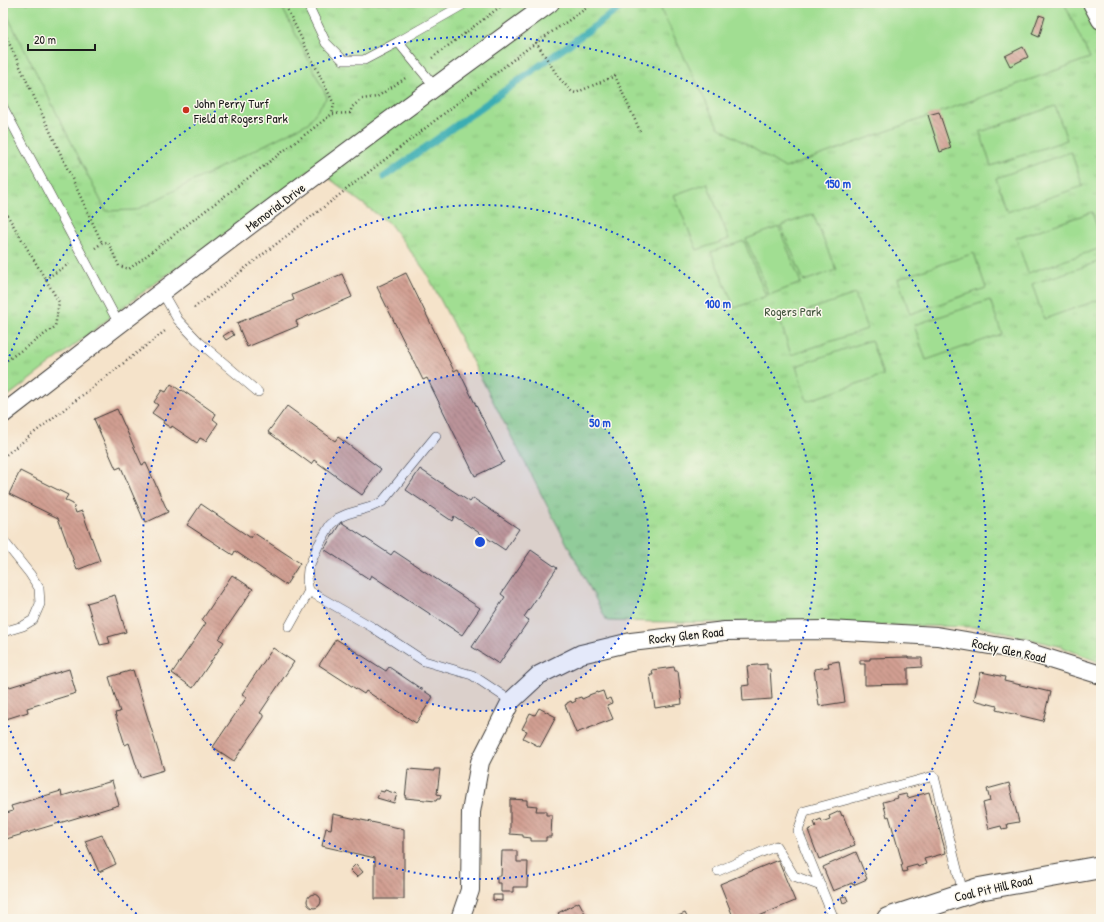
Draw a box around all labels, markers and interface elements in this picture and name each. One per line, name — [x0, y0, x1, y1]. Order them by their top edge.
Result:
scale bar — [28, 26, 95, 52]
text: 20 m — [34, 31, 56, 48]
place label: John Perry Turf Field at Rogers Park — [193, 94, 288, 127]
marker: John Perry Turf Field at Rogers Park — [181, 105, 191, 115]
text: 150 m — [825, 175, 851, 192]
street label: Memorial Drive — [241, 178, 309, 236]
text: 100 m — [705, 295, 731, 312]
park label: Rogers Park — [765, 302, 822, 320]
text: 50 m — [589, 414, 611, 431]
centre of rings — [473, 535, 487, 549]
street label: Rocky Glen Road — [648, 622, 724, 648]
street label: Rocky Glen Road — [970, 633, 1048, 667]
street label: Coal Pit Hill Road — [952, 870, 1034, 906]

